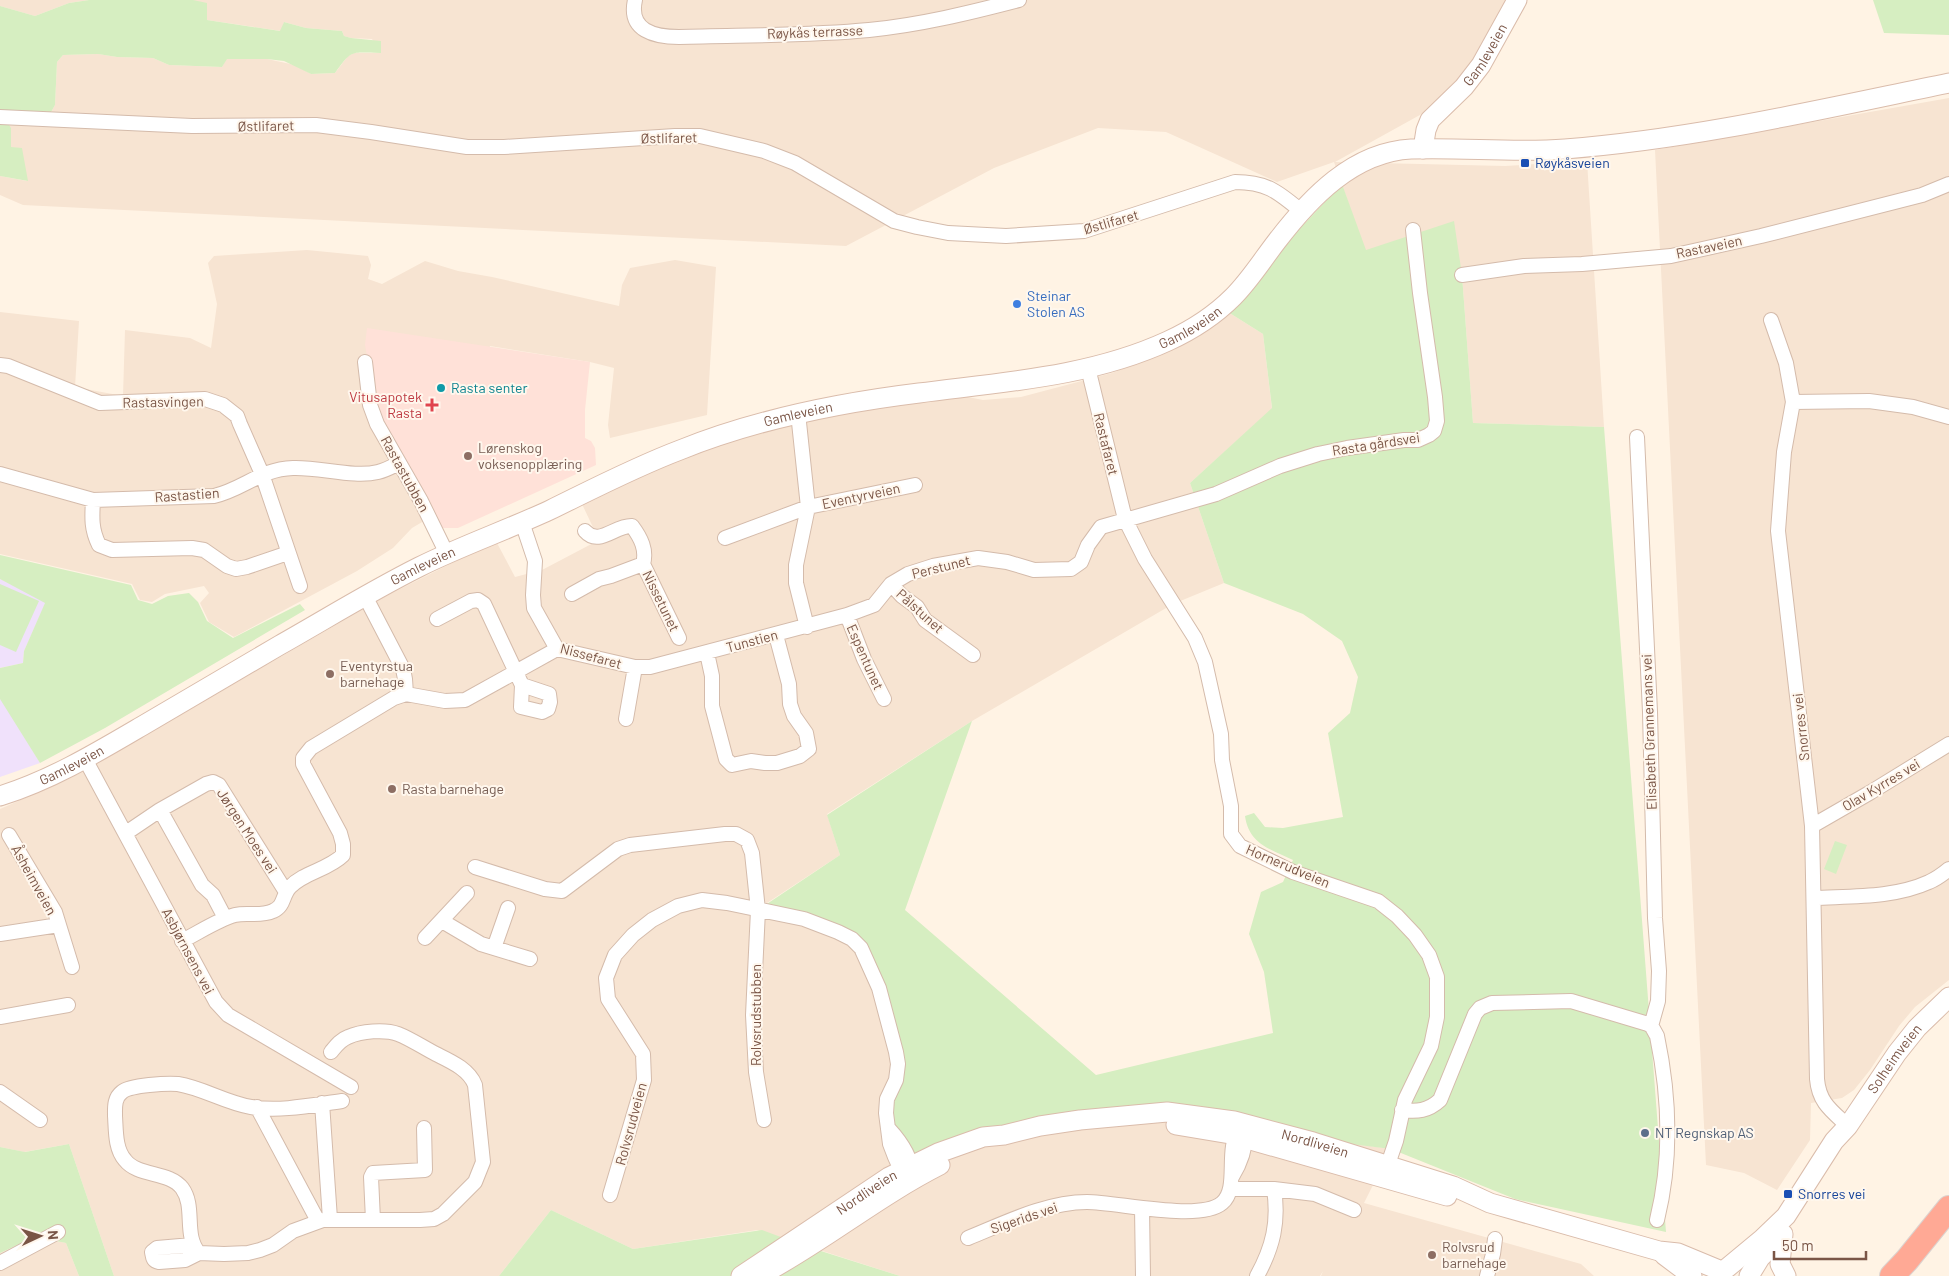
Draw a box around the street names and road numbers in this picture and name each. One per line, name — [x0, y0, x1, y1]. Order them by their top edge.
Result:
street label: Gamleveien — [1459, 20, 1510, 89]
street label: Røykås terrasse — [767, 21, 863, 42]
street label: Østlifaret — [238, 117, 294, 134]
street label: Østlifaret — [641, 129, 697, 146]
street label: Østlifaret — [1081, 206, 1140, 238]
street label: Rastaveien — [1674, 231, 1743, 262]
street label: Gamleveien — [1156, 302, 1225, 352]
street label: Rastasvingen — [122, 392, 204, 411]
street label: Gamleveien — [762, 397, 834, 430]
street label: Rastafaret — [1090, 411, 1122, 477]
street label: Rasta gårdsvei — [1331, 428, 1421, 459]
street label: Rastastubben — [378, 433, 433, 515]
street label: Eventyrveien — [820, 479, 901, 512]
street label: Rastastien — [154, 484, 220, 505]
street label: Gamleveien — [387, 542, 458, 588]
street label: Perstunet — [910, 551, 972, 582]
street label: Nissetunet — [639, 567, 684, 634]
street label: Pålstunet — [893, 585, 948, 636]
street label: Espentunet — [843, 621, 888, 692]
street label: Tunstien — [724, 625, 780, 656]
street label: Nissefaret — [558, 639, 624, 672]
street label: Elisabeth Grannemans vei — [1637, 654, 1660, 810]
street label: Snorres vei — [1789, 692, 1812, 762]
street label: Gamleveien — [36, 741, 107, 788]
street label: Olav Kyrres vei — [1839, 755, 1923, 814]
street label: Jørgen Moes vei — [214, 785, 281, 876]
street label: Hornerudveien — [1244, 840, 1333, 891]
street label: Åsheimveien — [8, 842, 61, 918]
street label: Asbjørnsens vei — [159, 905, 218, 997]
street label: Rolvsrudstubben — [747, 964, 764, 1066]
street label: Solheimveien — [1863, 1020, 1925, 1096]
street label: Rolvsrudveien — [611, 1081, 650, 1167]
street label: Nordliveien — [1280, 1125, 1351, 1161]
street label: Nordliveien — [833, 1166, 899, 1218]
street label: Sigerids vei — [988, 1198, 1060, 1237]

